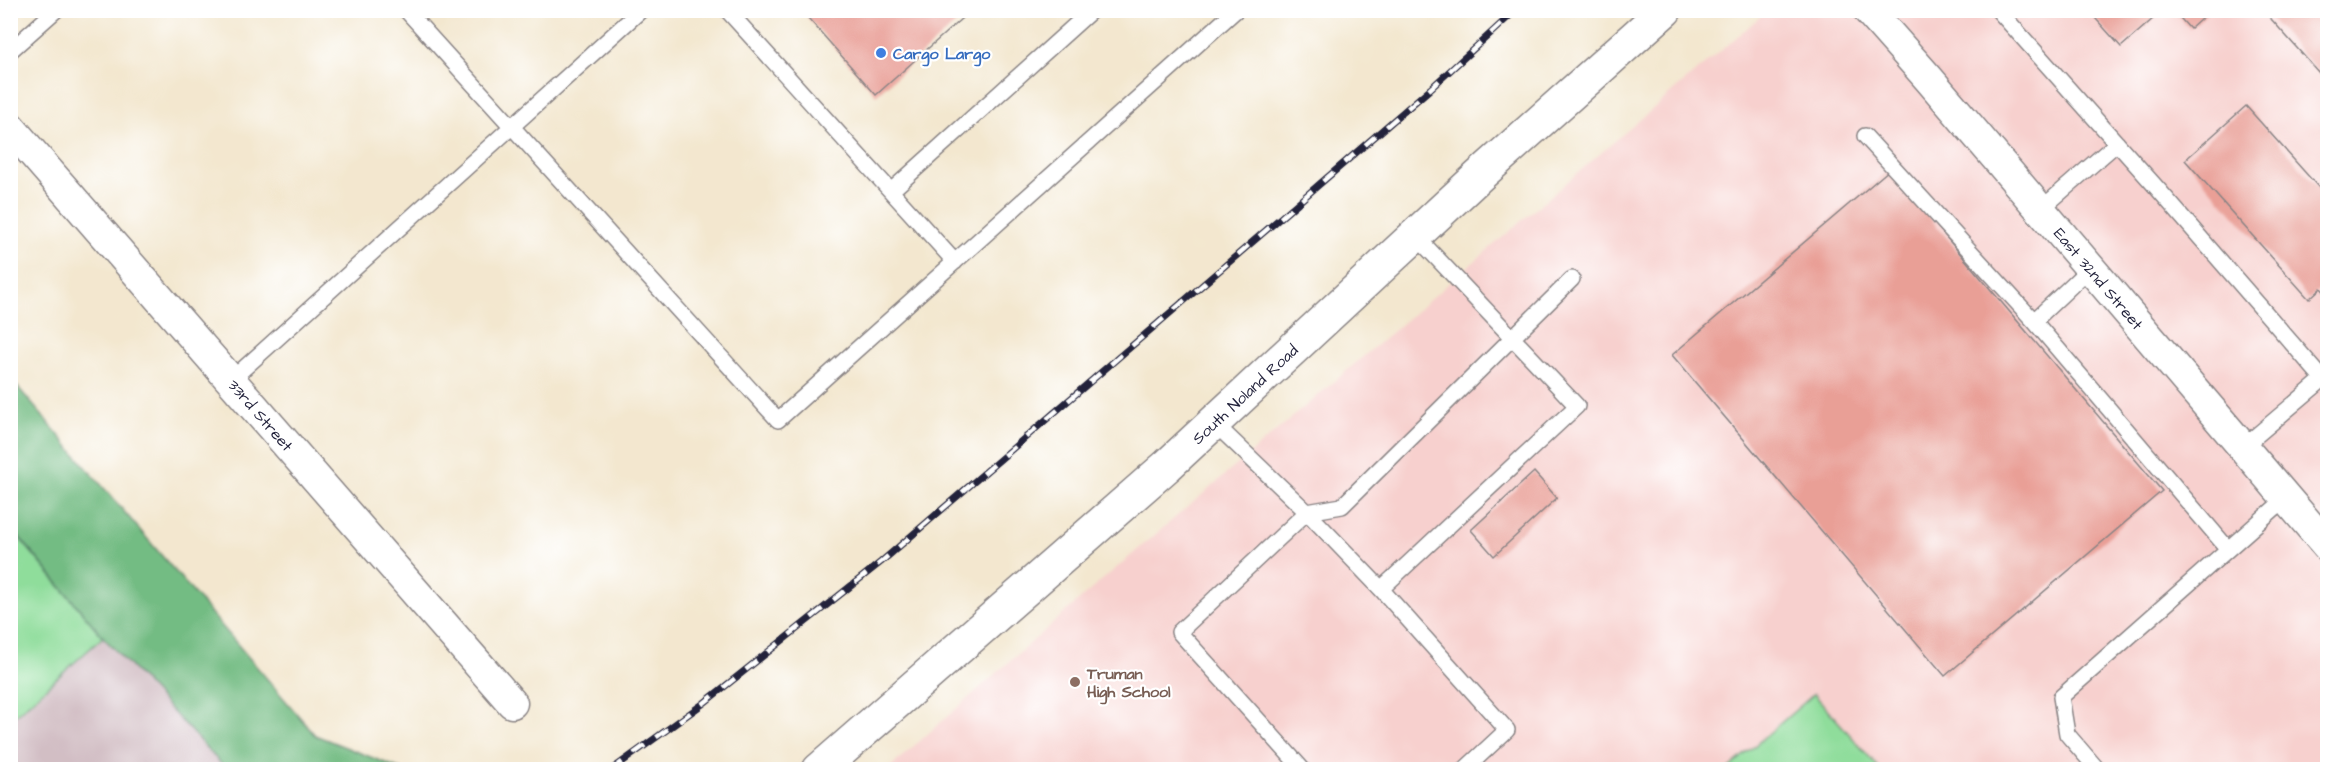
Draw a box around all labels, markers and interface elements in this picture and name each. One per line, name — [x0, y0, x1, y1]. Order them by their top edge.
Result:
place label: Cargo Largo — [893, 43, 991, 67]
marker: Cargo Largo — [874, 46, 888, 60]
street label: East 32nd Street — [2048, 223, 2148, 335]
street label: South Noland Road — [1187, 340, 1303, 449]
street label: 33rd Street — [223, 375, 298, 457]
place label: Truman High School — [1086, 663, 1171, 705]
marker: Truman High School — [1068, 675, 1082, 689]

